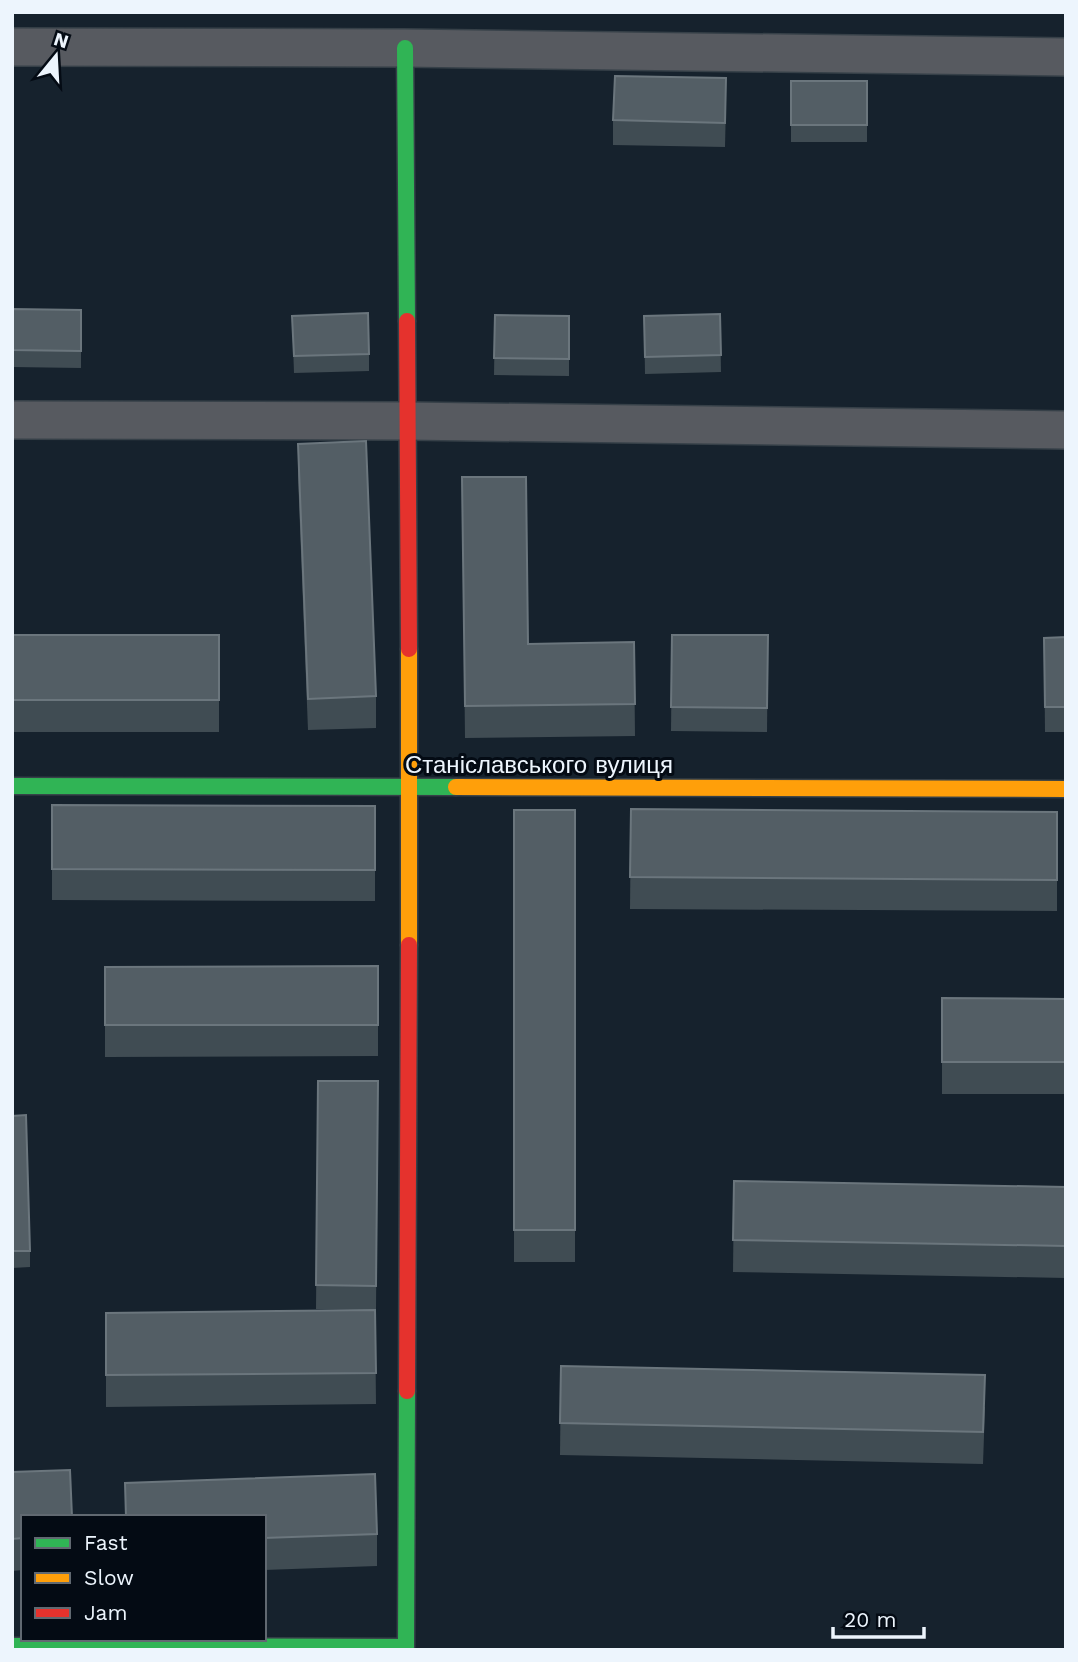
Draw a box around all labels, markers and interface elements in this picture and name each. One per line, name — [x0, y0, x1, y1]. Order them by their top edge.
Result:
north arrow — [21, 21, 91, 91]
text: N — [51, 27, 71, 53]
street label: Станіславського вулиця — [405, 751, 673, 779]
legend — [21, 1515, 266, 1641]
text: Fast — [84, 1530, 128, 1555]
text: Slow — [84, 1565, 134, 1590]
scale bar — [833, 1596, 924, 1640]
text: Jam — [84, 1600, 127, 1625]
text: 20 m — [844, 1607, 896, 1632]

